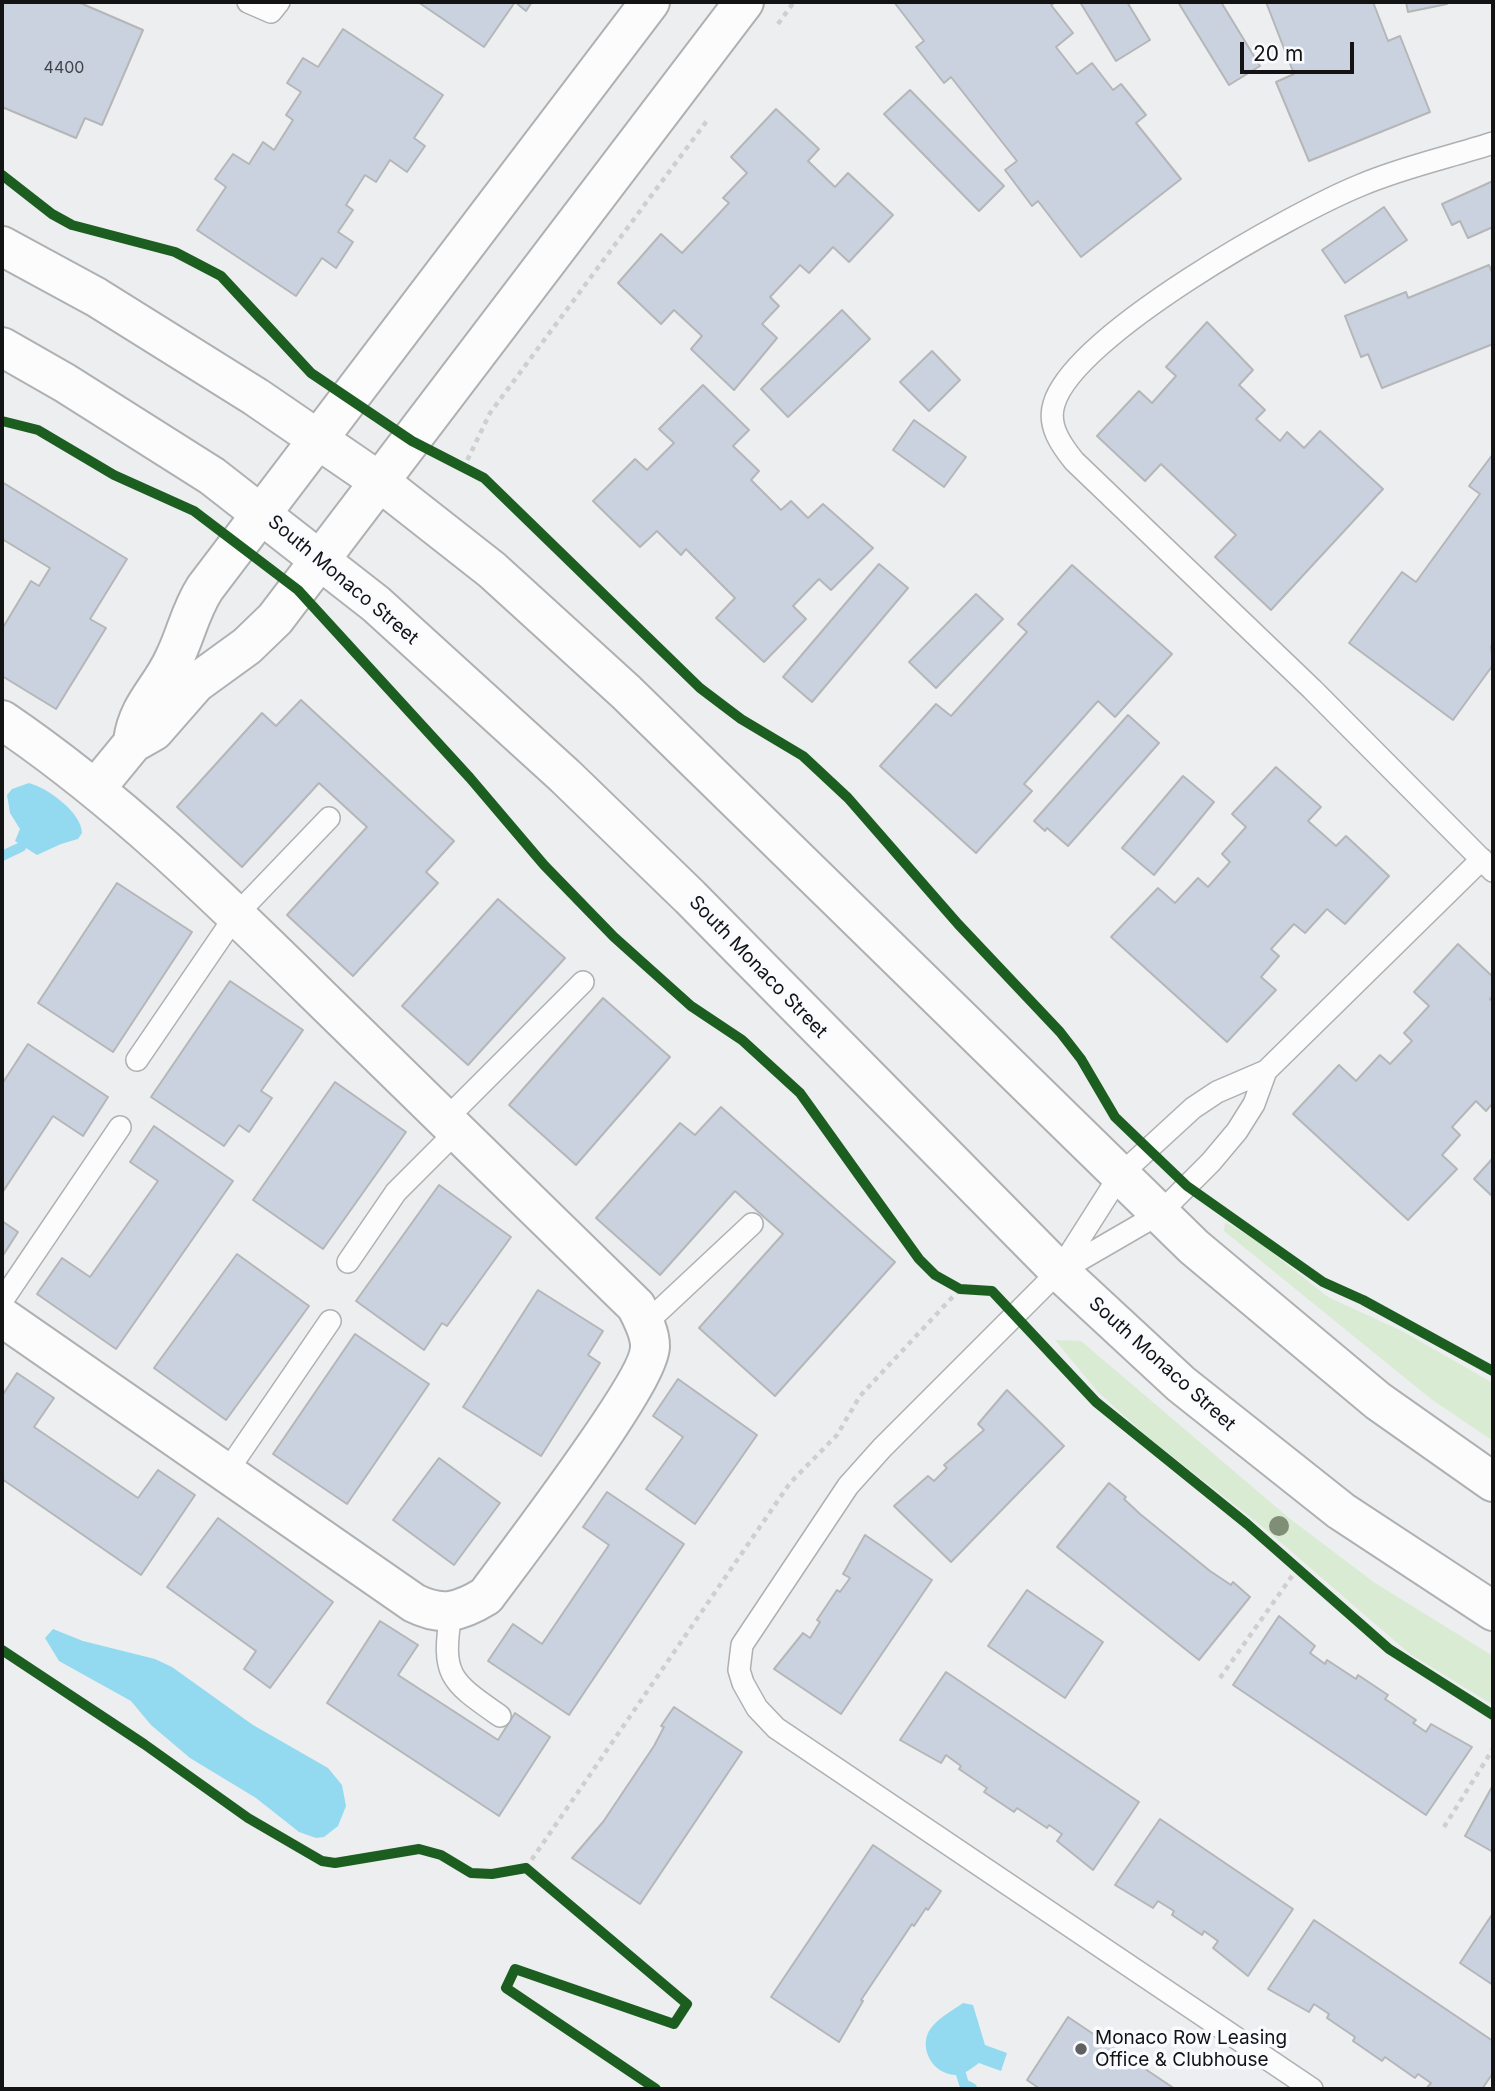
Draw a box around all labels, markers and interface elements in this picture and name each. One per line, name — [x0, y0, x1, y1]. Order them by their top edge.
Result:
scale bar — [1243, 28, 1357, 72]
text: 20 m — [1253, 41, 1303, 66]
house number: 4400 — [44, 58, 84, 78]
street label: South Monaco Street — [263, 510, 423, 650]
street label: South Monaco Street — [684, 891, 832, 1043]
street label: South Monaco Street — [1084, 1292, 1240, 1436]
place label: Monaco Row Leasing Office & Clubhouse — [1095, 2027, 1287, 2071]
marker: Monaco Row Leasing Office & Clubhouse — [1073, 2041, 1089, 2057]

